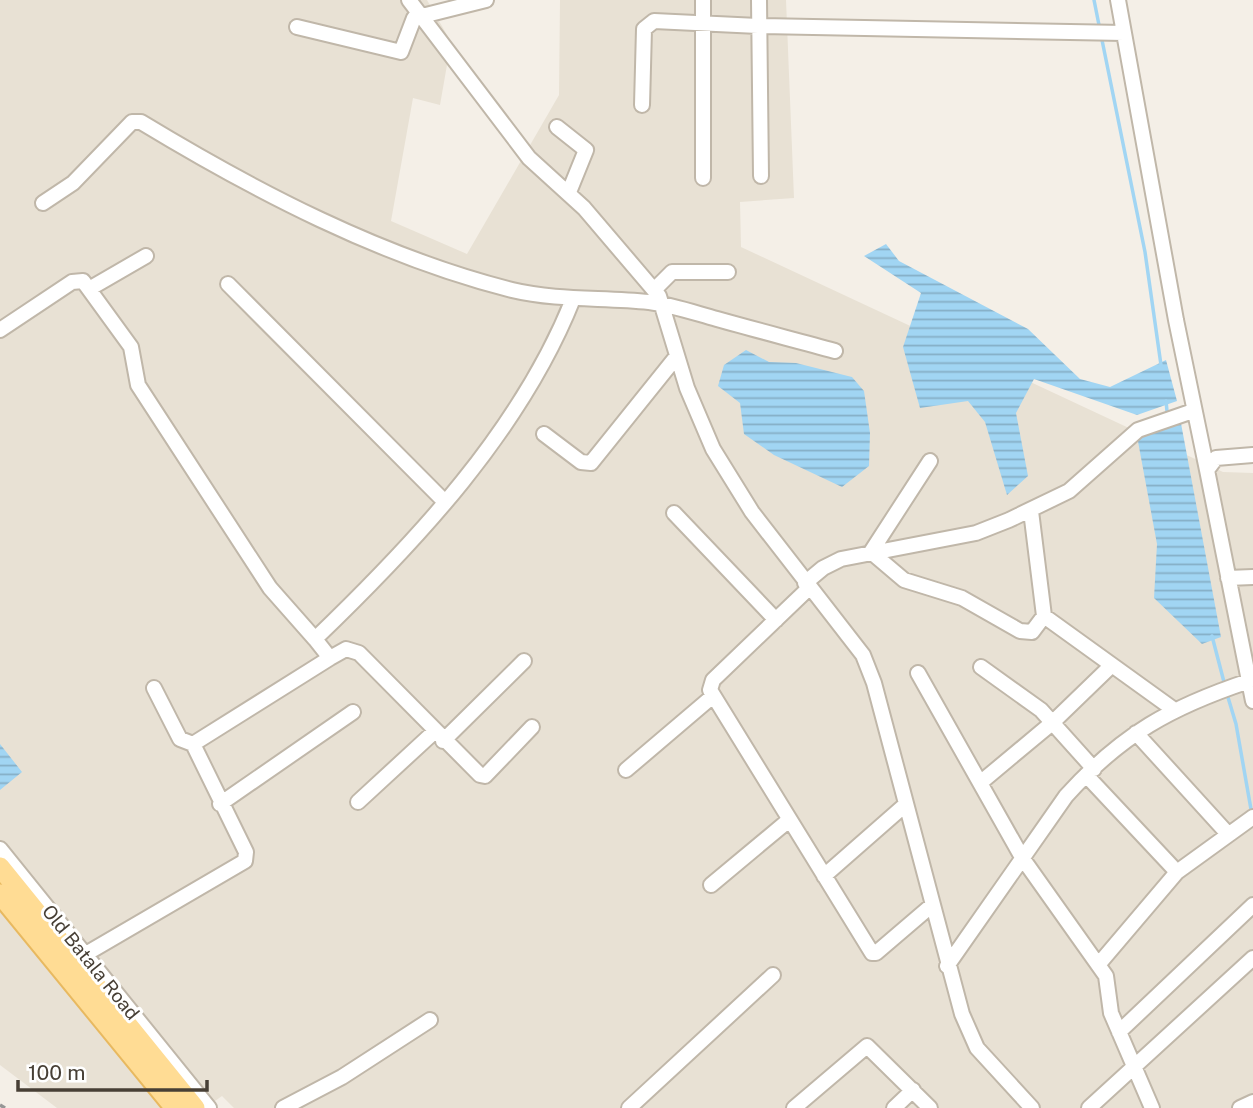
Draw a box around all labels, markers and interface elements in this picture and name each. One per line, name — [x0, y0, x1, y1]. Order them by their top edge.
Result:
street label: Old Batala Road — [38, 900, 144, 1024]
scale bar — [18, 1048, 206, 1092]
text: 100 m — [28, 1060, 85, 1085]

